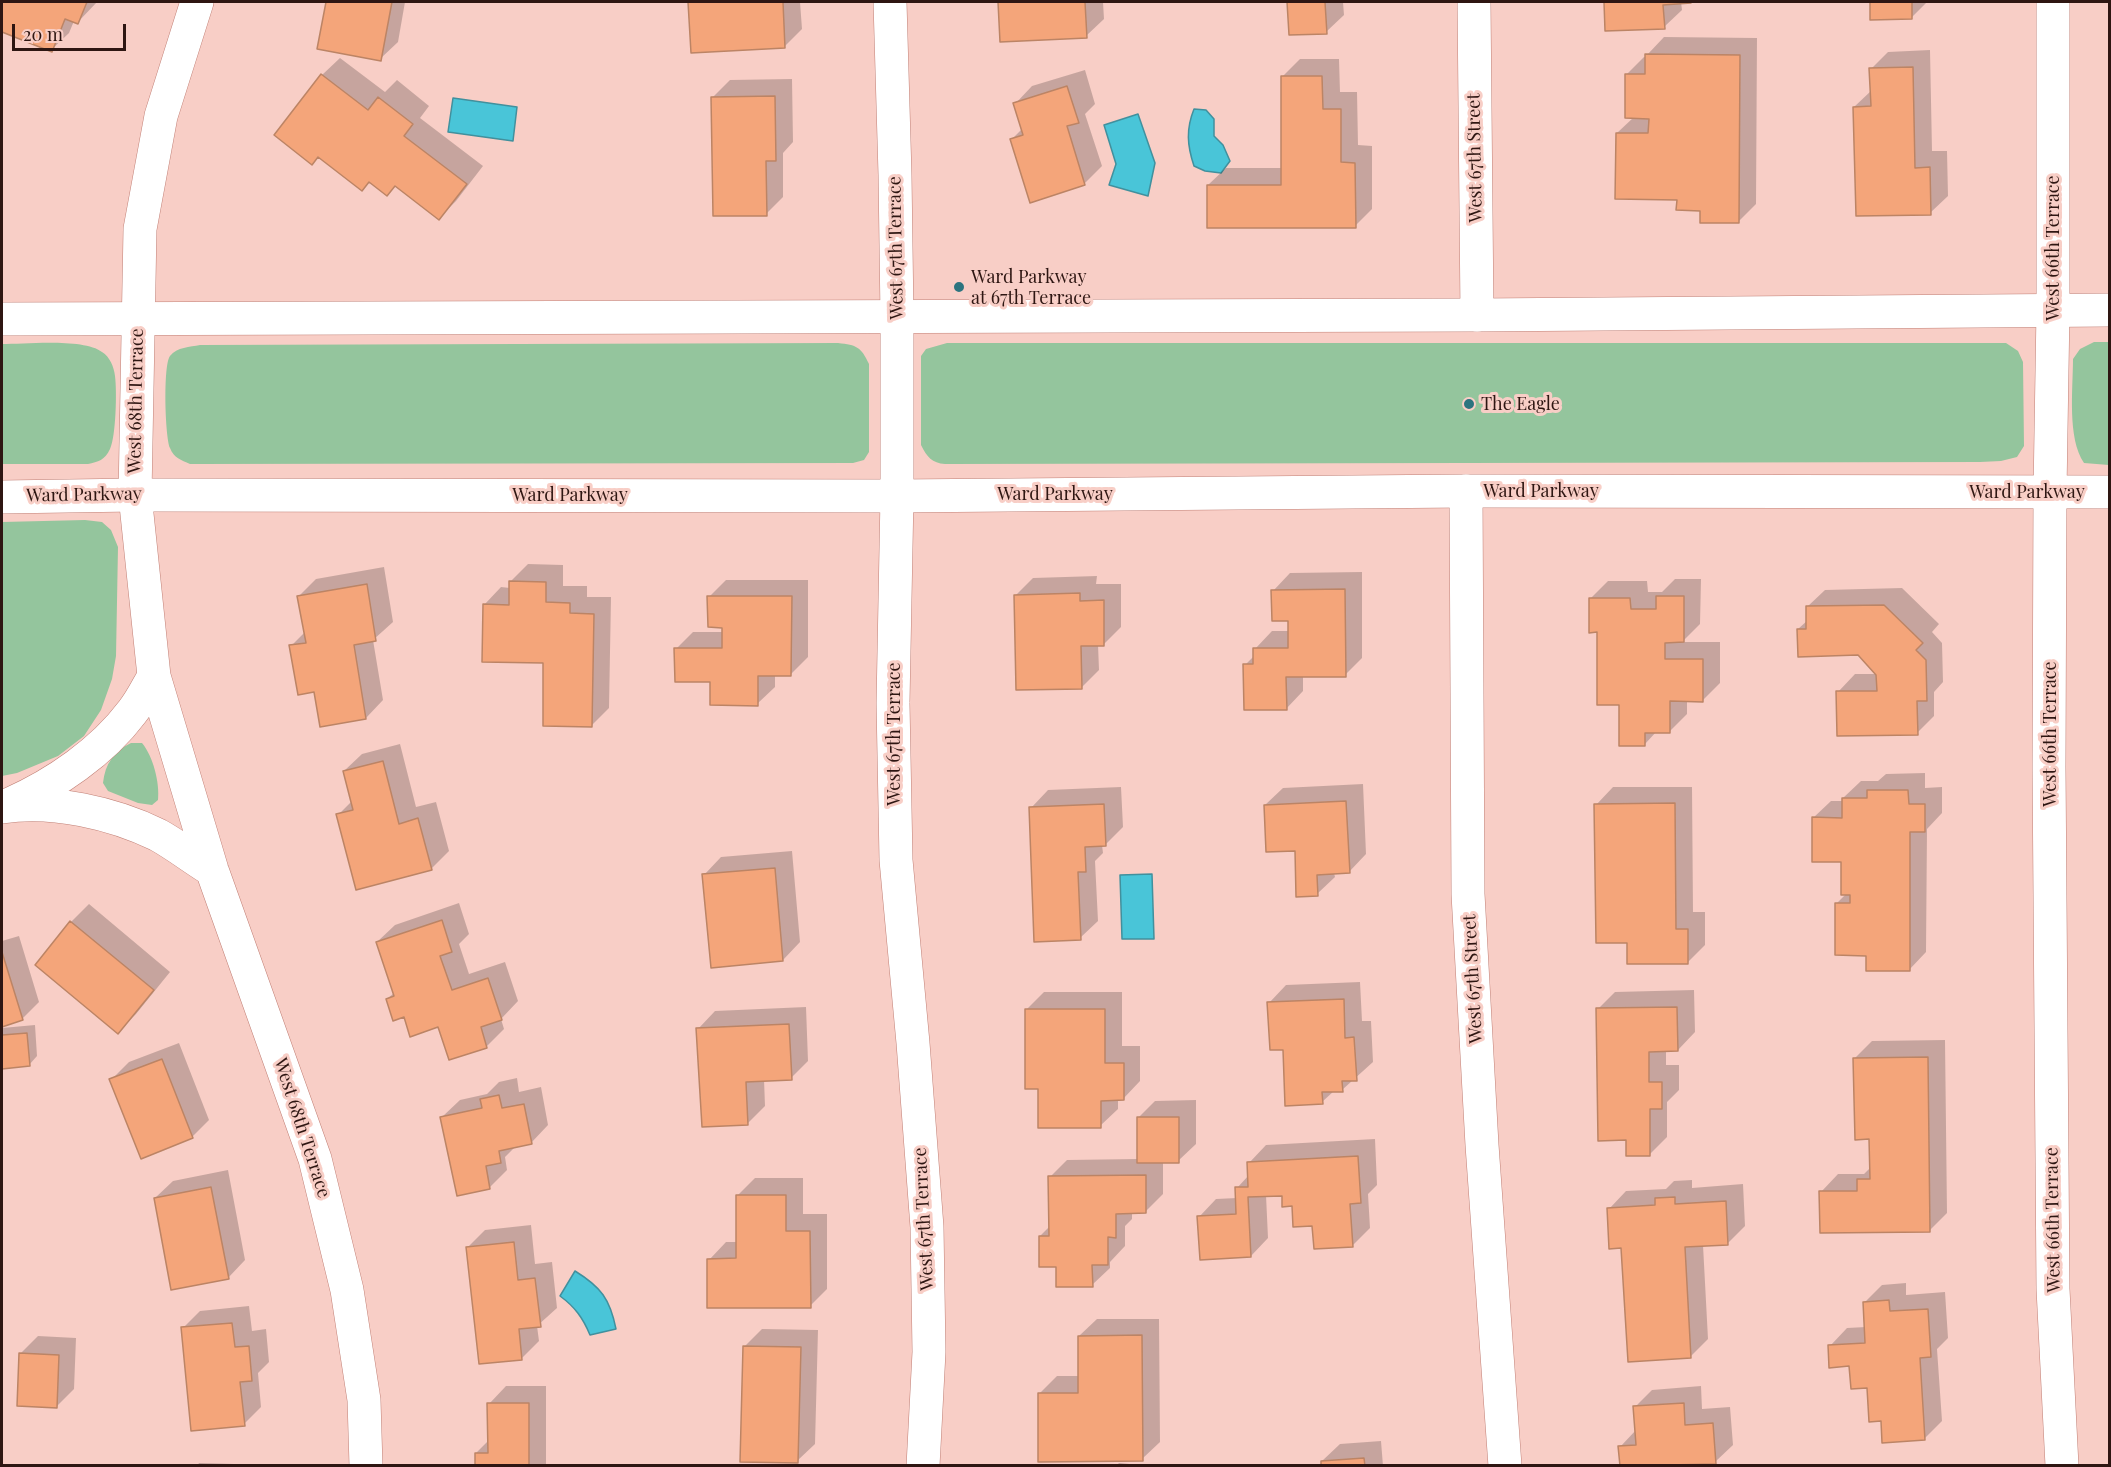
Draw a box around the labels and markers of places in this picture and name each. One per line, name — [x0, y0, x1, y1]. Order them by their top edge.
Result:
place label: Ward Parkway at 67th Terrace — [971, 266, 1091, 308]
marker: Ward Parkway at 67th Terrace — [952, 280, 966, 294]
place label: The Eagle — [1481, 393, 1560, 415]
marker: The Eagle — [1462, 397, 1476, 411]

